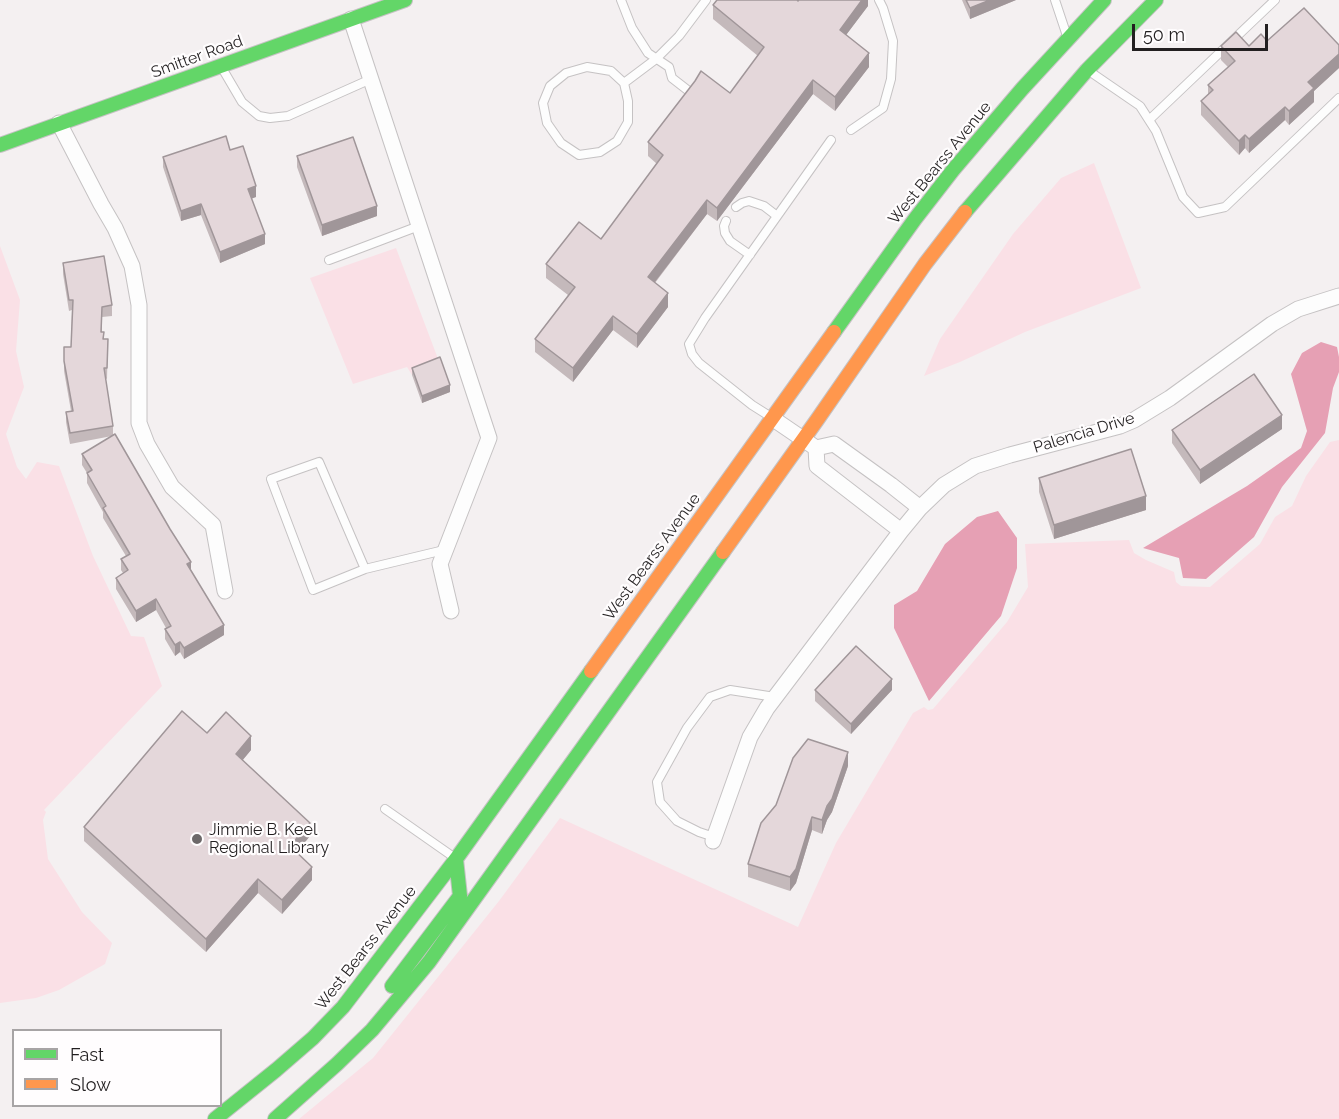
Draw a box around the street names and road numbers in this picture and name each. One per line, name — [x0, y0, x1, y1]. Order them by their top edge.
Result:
street label: Smitter Road — [149, 32, 245, 82]
street label: West Bearss Avenue — [885, 98, 995, 228]
street label: Palencia Drive — [1031, 408, 1137, 458]
street label: West Bearss Avenue — [599, 490, 705, 624]
street label: West Bearss Avenue — [312, 882, 420, 1014]

